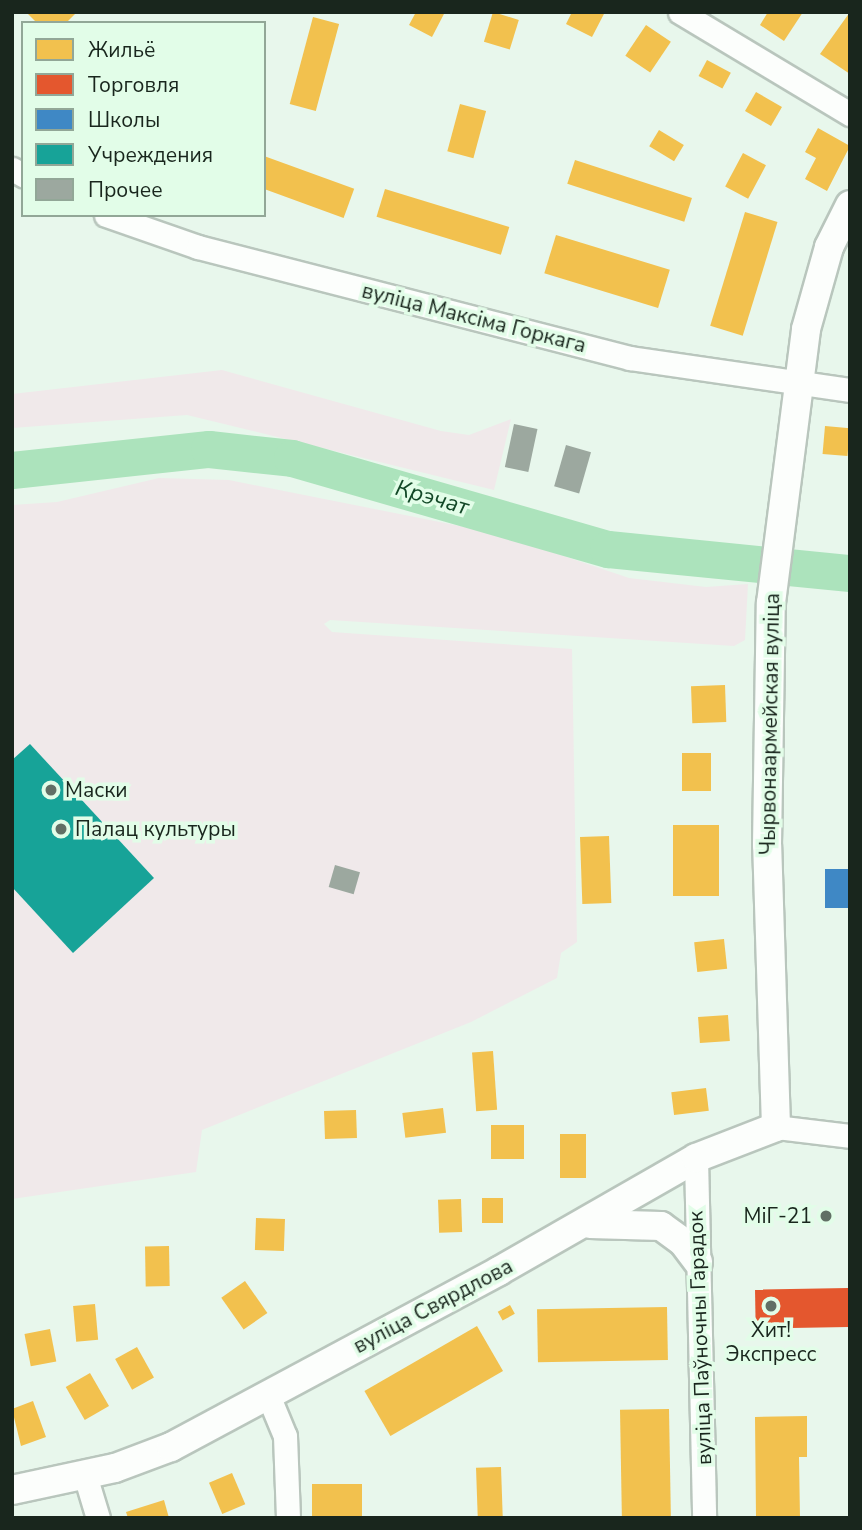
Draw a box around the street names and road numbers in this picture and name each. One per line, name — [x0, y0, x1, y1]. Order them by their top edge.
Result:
street label: вуліца Максіма Горкага — [359, 278, 589, 358]
street label: Чырвонаармейская вуліца — [755, 593, 785, 855]
street label: вуліца Паўночны Гарадок — [683, 1210, 717, 1466]
street label: вуліца Свярдлова — [349, 1253, 517, 1359]

